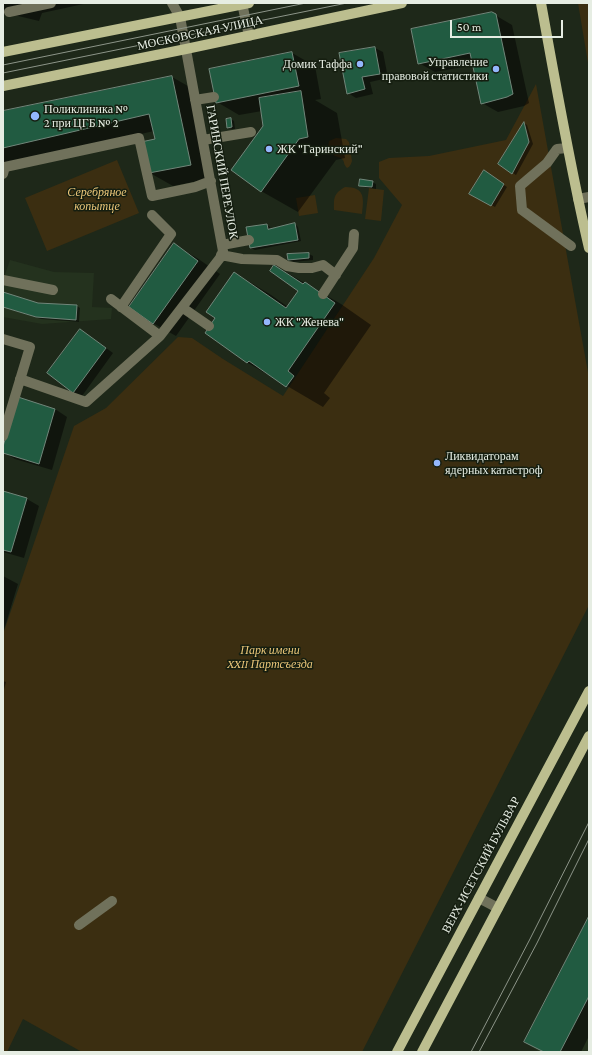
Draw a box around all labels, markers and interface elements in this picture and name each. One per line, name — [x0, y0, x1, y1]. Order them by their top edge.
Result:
scale bar — [452, 12, 565, 38]
street label: МОСКОВСКАЯ УЛИЦА — [136, 13, 264, 53]
text: 50 m — [457, 20, 481, 34]
place label: Управление правовой статистики — [382, 55, 488, 83]
place label: Домик Таффа — [283, 57, 352, 71]
marker: Домик Таффа — [355, 59, 365, 69]
marker: Управление правовой статистики — [491, 64, 501, 74]
place label: Поликлиника № 2 при ЦГБ № 2 — [44, 102, 128, 130]
street label: ГАРИНСКИЙ ПЕРЕУЛОК — [203, 104, 241, 240]
marker: Поликлиника № 2 при ЦГБ № 2 — [29, 110, 41, 122]
place label: ЖК "Гаринский" — [277, 142, 363, 156]
marker: ЖК "Гаринский" — [264, 144, 274, 154]
park label: Серебряное копытце — [67, 185, 127, 213]
place label: ЖК "Женева" — [275, 315, 344, 329]
marker: ЖК "Женева" — [262, 317, 272, 327]
place label: Ликвидаторам ядерных катастроф — [445, 449, 543, 477]
marker: Ликвидаторам ядерных катастроф — [432, 458, 442, 468]
park label: Парк имени XXII Партсъезда — [227, 643, 313, 671]
street label: ВЕРХ-ИСЕТСКИЙ БУЛЬВАР — [439, 794, 523, 936]

